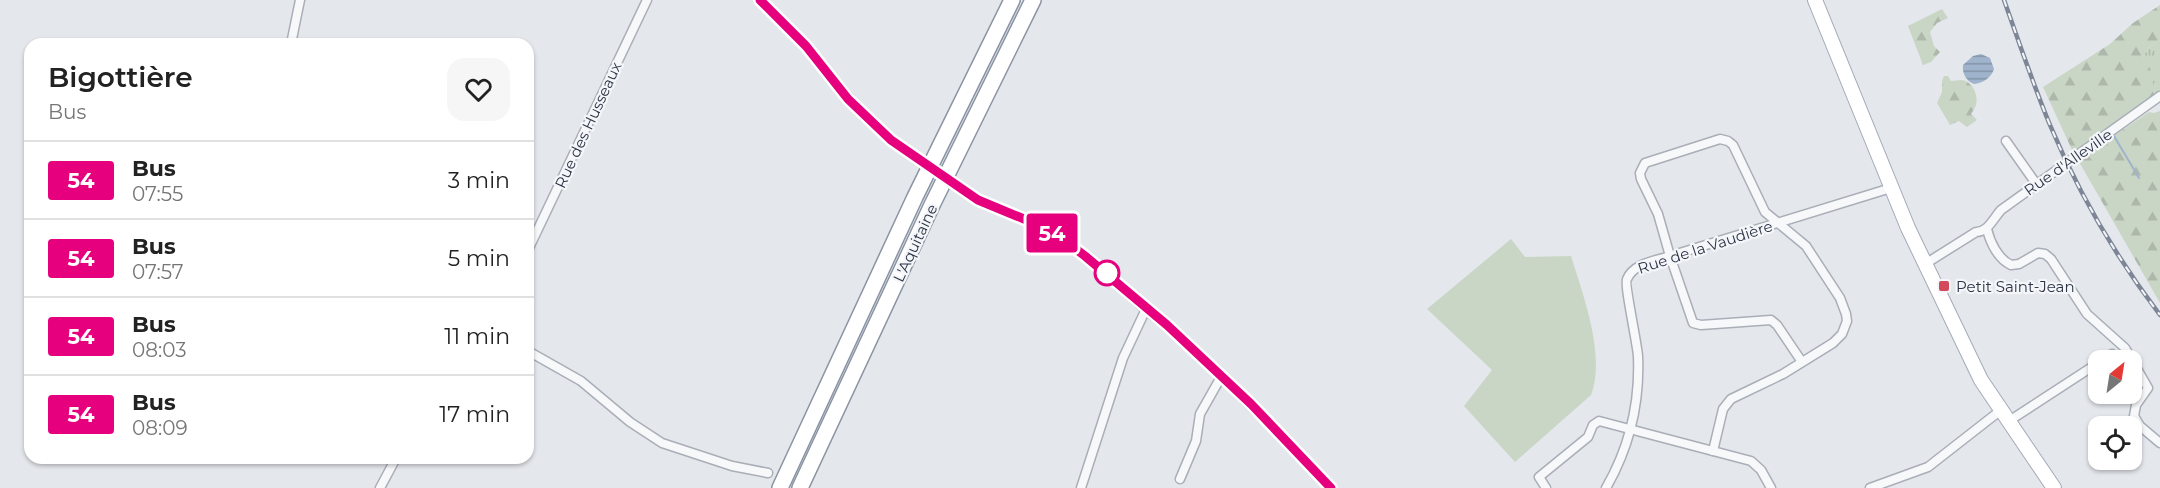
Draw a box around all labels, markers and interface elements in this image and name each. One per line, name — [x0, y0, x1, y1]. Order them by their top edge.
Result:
button: heart — [447, 58, 510, 121]
street label: Rue des Husseaux — [550, 59, 626, 191]
text: Bigottière — [48, 60, 193, 94]
text: Bus — [48, 100, 86, 124]
street label: Rue d'Alleville — [2020, 125, 2116, 199]
text: Bus — [132, 155, 176, 182]
text: 3 min — [448, 167, 510, 194]
text: 54 — [68, 168, 94, 193]
text: 07:55 — [132, 182, 183, 206]
street label: L'Aquitaine — [889, 201, 941, 285]
line badge: 54 — [1025, 214, 1079, 252]
street label: Rue de la Vaudière — [1635, 216, 1775, 278]
text: 54 — [1039, 221, 1065, 246]
text: Bus — [132, 233, 176, 260]
text: 5 min — [448, 245, 510, 272]
text: 54 — [68, 246, 94, 271]
text: 07:57 — [132, 260, 184, 284]
unlabelled marker — [1094, 260, 1120, 286]
place label: Petit Saint-Jean — [1956, 277, 2075, 296]
marker: Petit Saint-Jean — [1937, 279, 1951, 293]
text: Bus — [132, 311, 176, 338]
text: 11 min — [444, 323, 510, 350]
text: 54 — [68, 324, 94, 349]
text: 08:03 — [132, 338, 187, 362]
north arrow — [2088, 350, 2142, 404]
map controls — [2088, 350, 2142, 470]
text: Bus — [132, 389, 176, 416]
text: 17 min — [439, 401, 510, 428]
text: 54 — [68, 402, 94, 427]
text: 08:09 — [132, 416, 188, 440]
button: locate — [2088, 416, 2142, 470]

